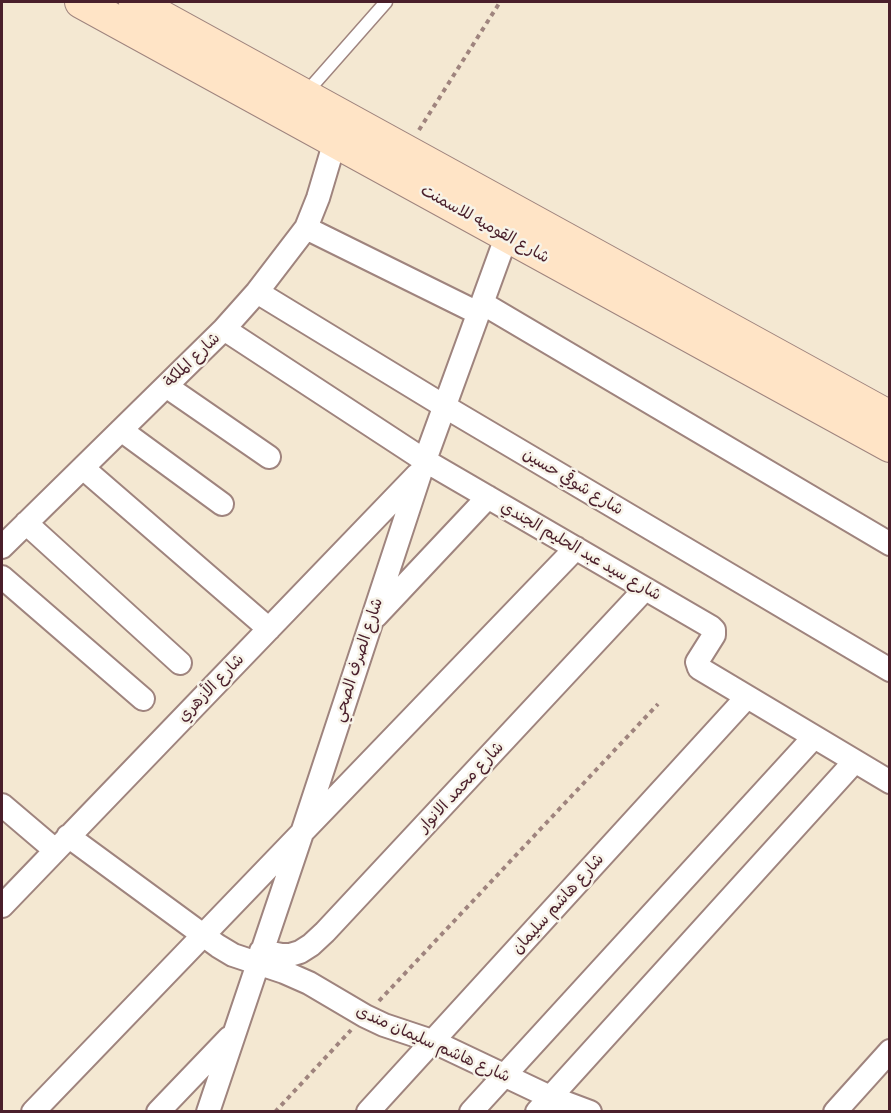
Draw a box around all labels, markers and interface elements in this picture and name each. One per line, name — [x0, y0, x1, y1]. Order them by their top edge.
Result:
street label: شارع القوميه للاسمنت — [417, 181, 553, 267]
street label: شارع الملكة — [160, 329, 224, 391]
street label: شارع شوقي حسين — [519, 444, 627, 520]
street label: شارع سيد عبد الحليم الجندي — [497, 497, 665, 605]
street label: شارع الصرف الصحي — [329, 596, 387, 724]
street label: شارع الأزهري — [174, 650, 248, 726]
street label: شارع محمد الانوار — [414, 738, 508, 836]
street label: شارع هاشم سليمان — [508, 850, 608, 958]
street label: شارع هاشم سليمان مندى — [353, 1001, 513, 1087]

